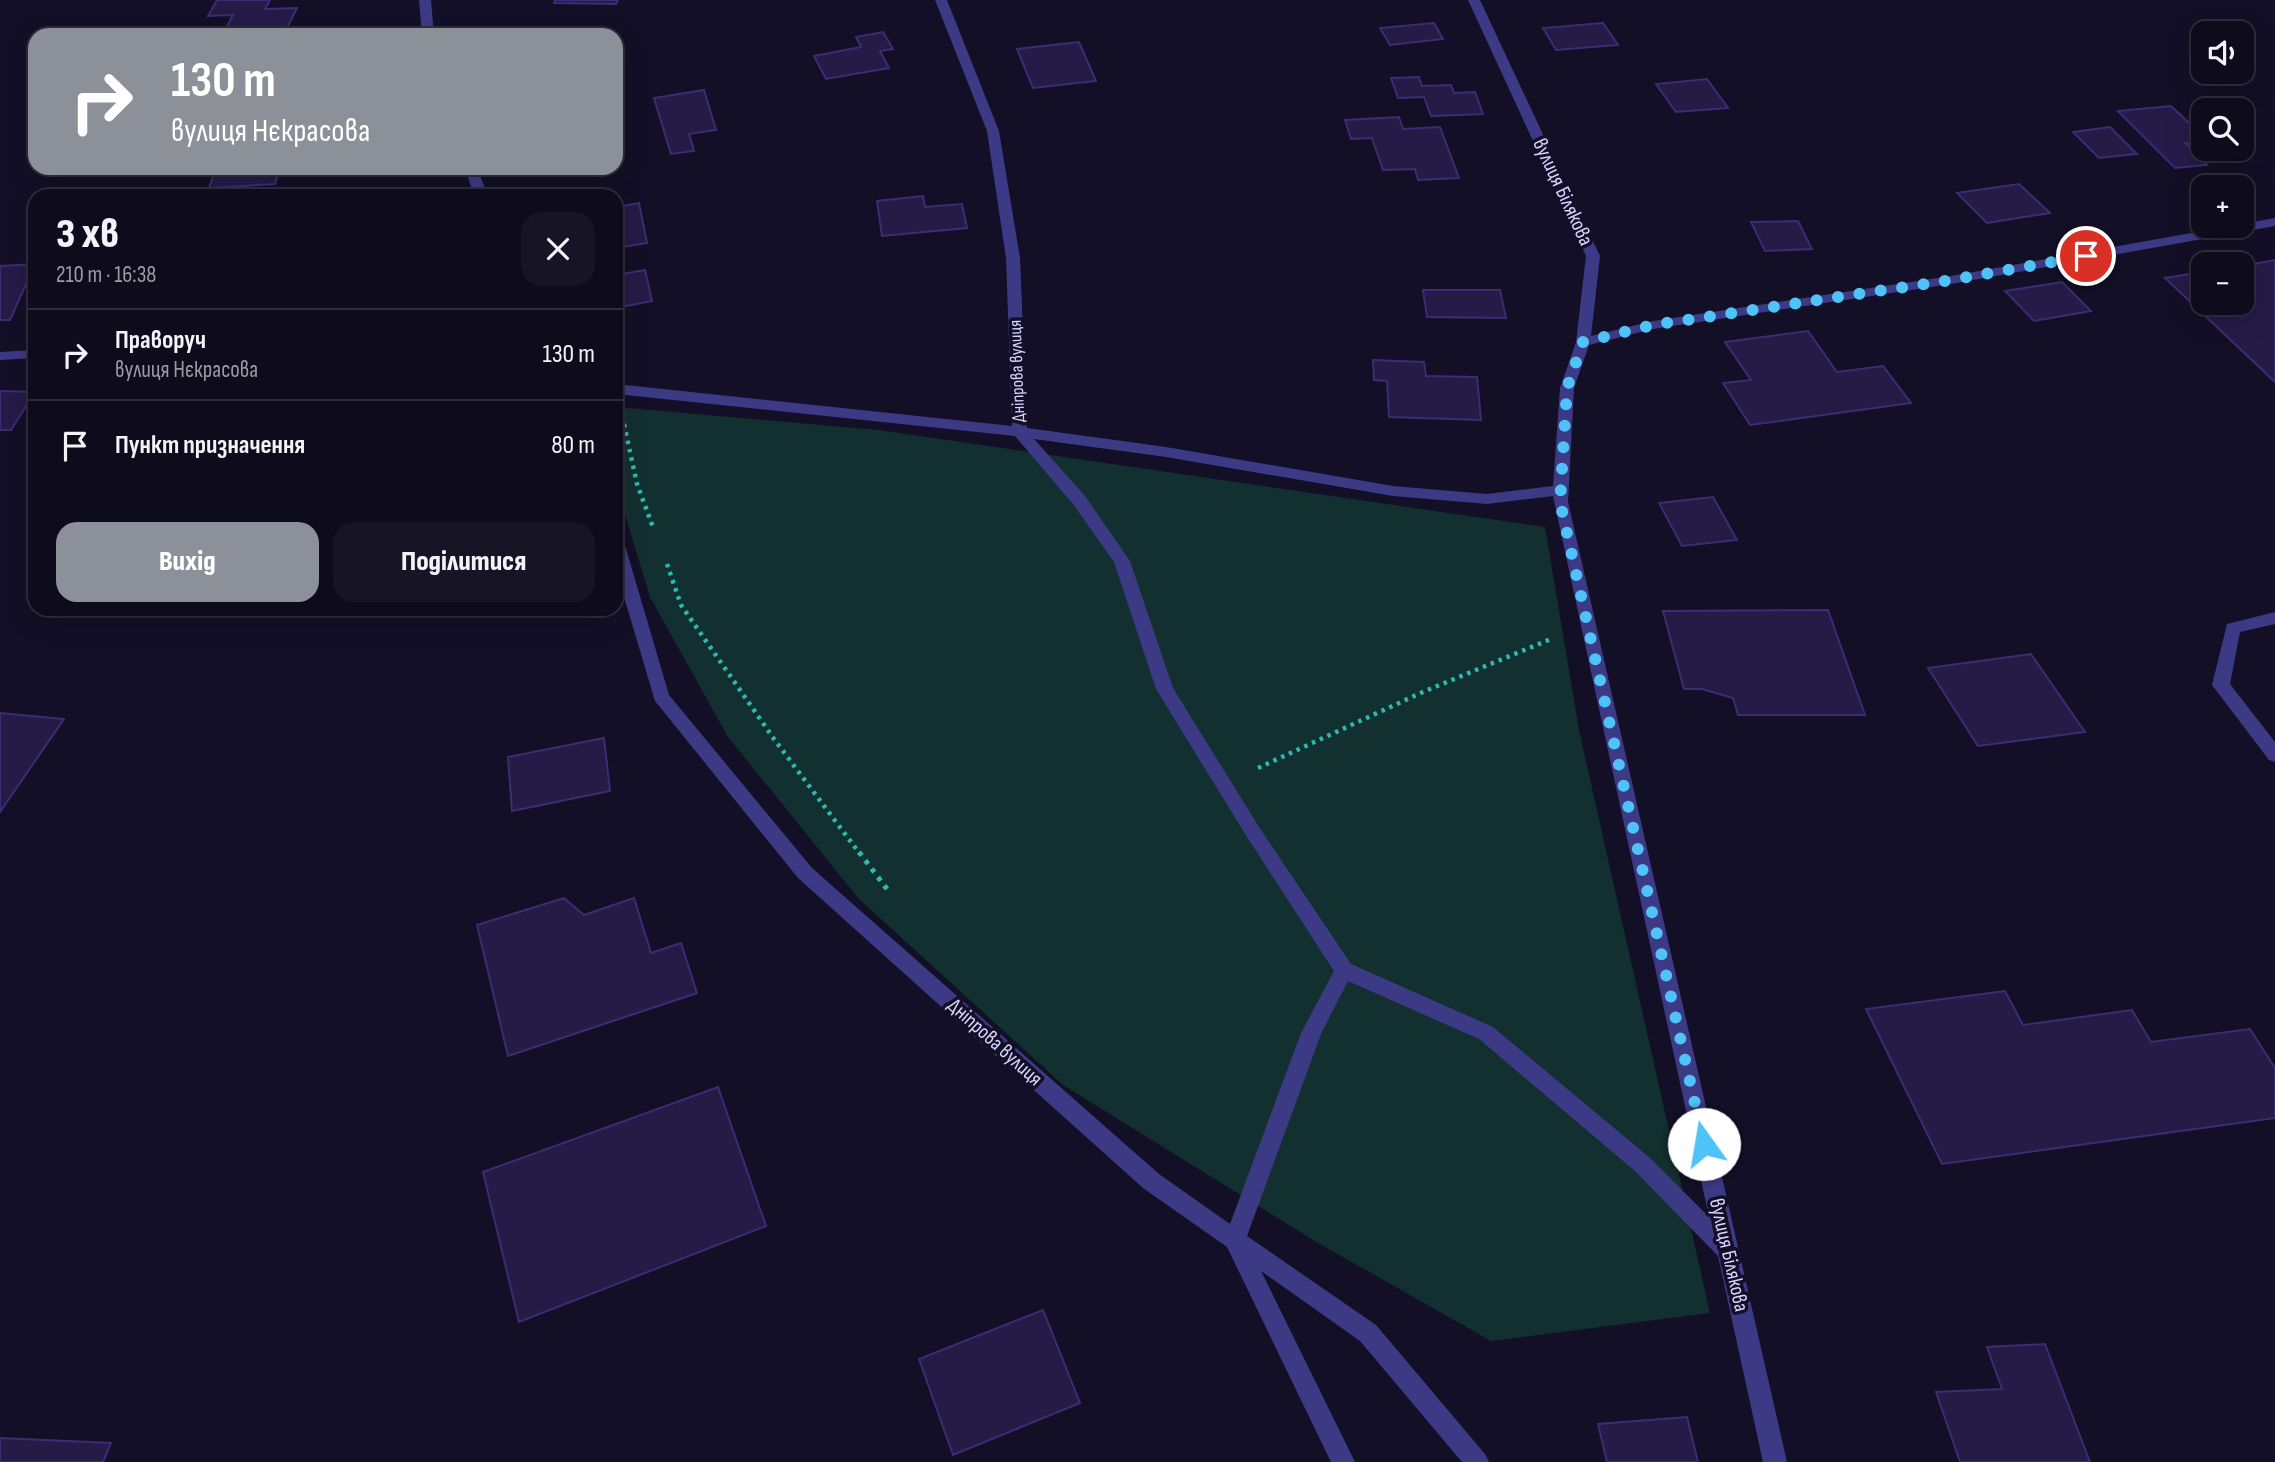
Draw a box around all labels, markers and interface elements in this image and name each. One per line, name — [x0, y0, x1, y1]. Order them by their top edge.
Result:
map controls — [2191, 21, 2254, 315]
button: sound — [2191, 21, 2254, 84]
text: 130 m — [171, 52, 276, 111]
icon: right — [56, 56, 147, 147]
button: search — [2191, 98, 2254, 161]
text: вулиця Нєкрасова — [171, 112, 370, 151]
street label: вулиця Білякова — [1527, 134, 1599, 250]
button: + — [2191, 175, 2254, 238]
text: 3 хв — [56, 209, 119, 260]
button: close — [521, 212, 595, 286]
pin — [2056, 226, 2116, 286]
icon: arrive — [2067, 237, 2105, 275]
button: − — [2191, 252, 2254, 315]
text: 210 m · 16:38 — [56, 261, 156, 289]
street label: Дніпрова вулиця — [1005, 320, 1029, 422]
text: Праворуч — [115, 325, 206, 356]
icon: right — [56, 336, 94, 374]
text: 130 m — [543, 339, 595, 370]
text: вулиця Нєкрасова — [115, 356, 258, 384]
icon: arrive — [56, 427, 94, 465]
text: Пункт призначення — [115, 430, 305, 461]
text: 80 m — [551, 430, 595, 461]
button: Вихід — [56, 522, 319, 602]
button: Поділитися — [333, 522, 595, 602]
street label: Дніпрова вулиця — [942, 993, 1048, 1091]
position arrow — [1667, 1107, 1741, 1181]
street label: вулиця Білякова — [1704, 1196, 1754, 1314]

